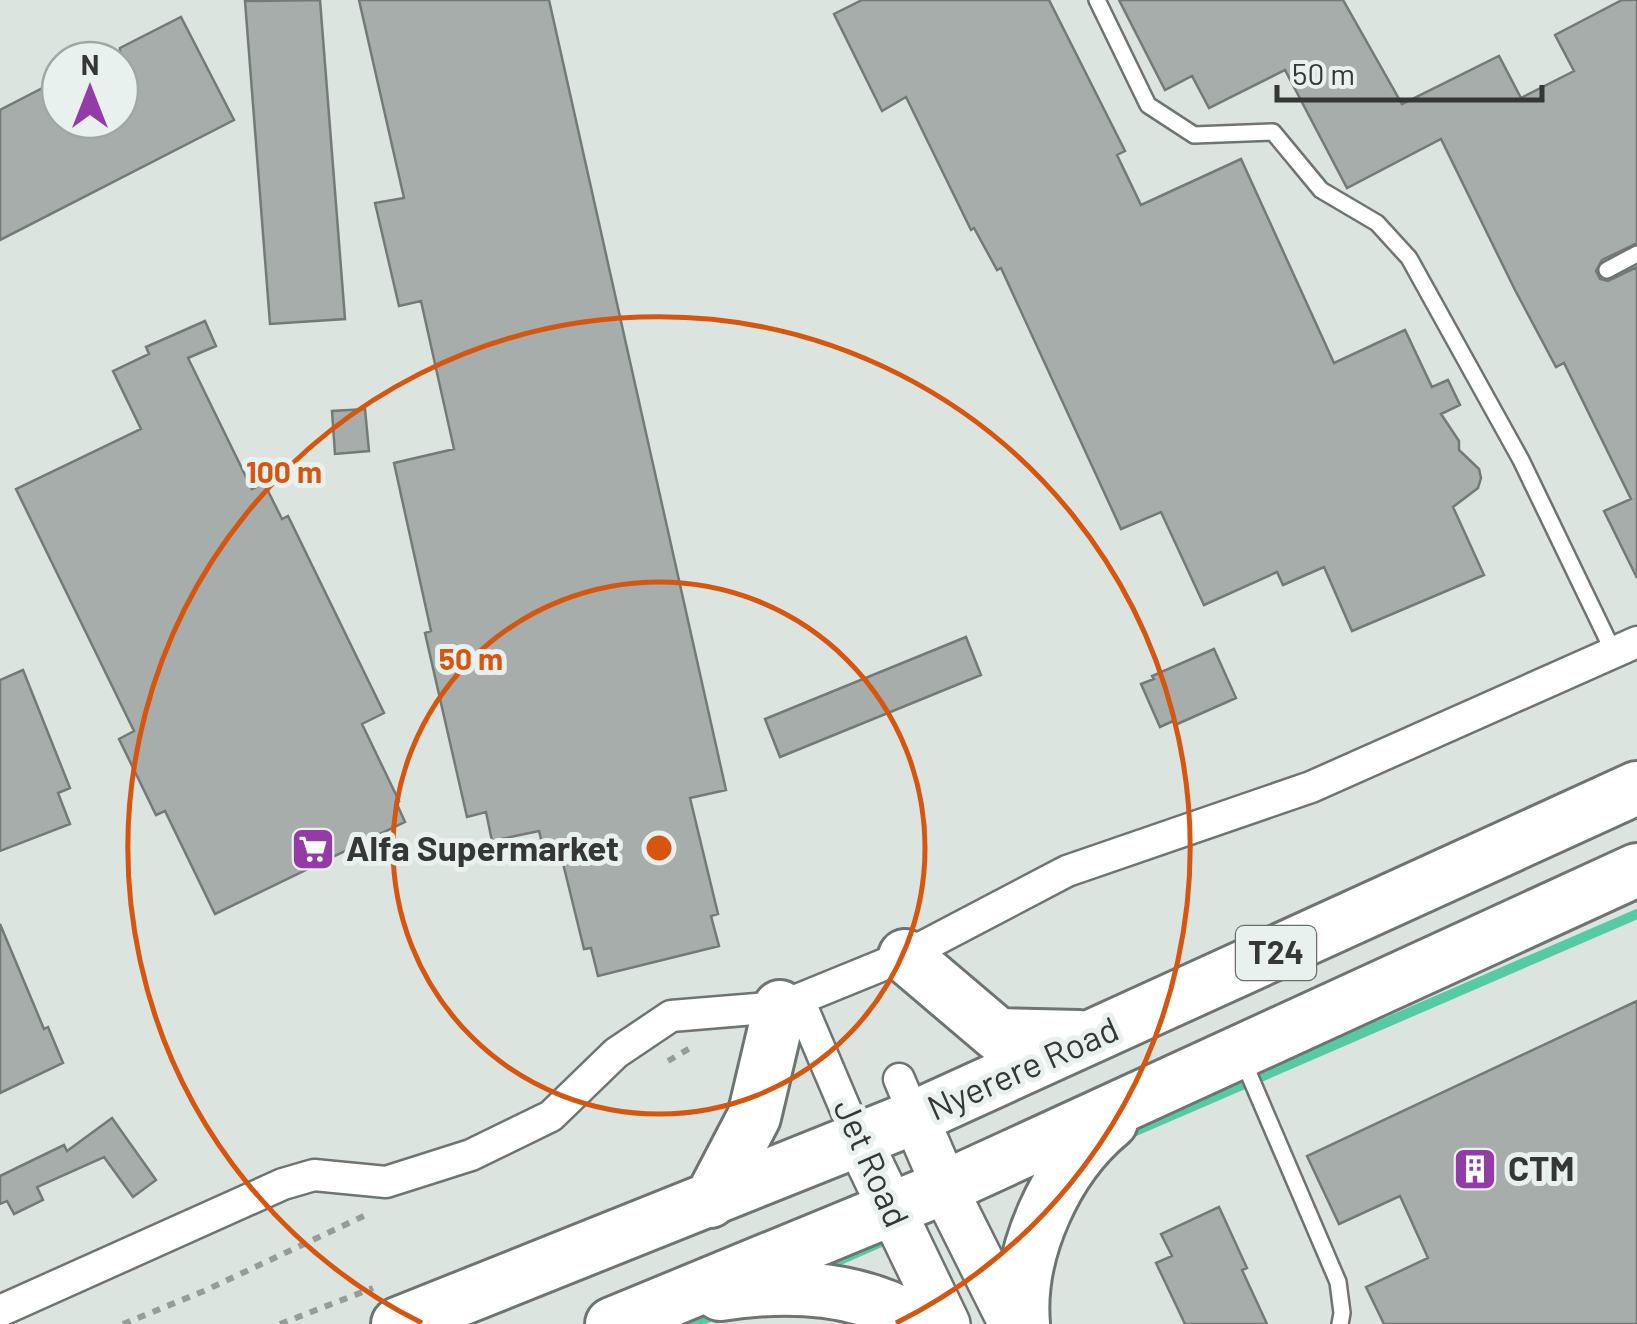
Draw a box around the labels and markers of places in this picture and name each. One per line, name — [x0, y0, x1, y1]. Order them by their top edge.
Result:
supermarket icon: Alfa Supermarket — [290, 826, 336, 872]
place label: Alfa Supermarket — [346, 826, 619, 868]
centre of rings — [641, 830, 677, 866]
building icon: CTM — [1452, 1146, 1498, 1192]
place label: CTM — [1508, 1146, 1575, 1188]

